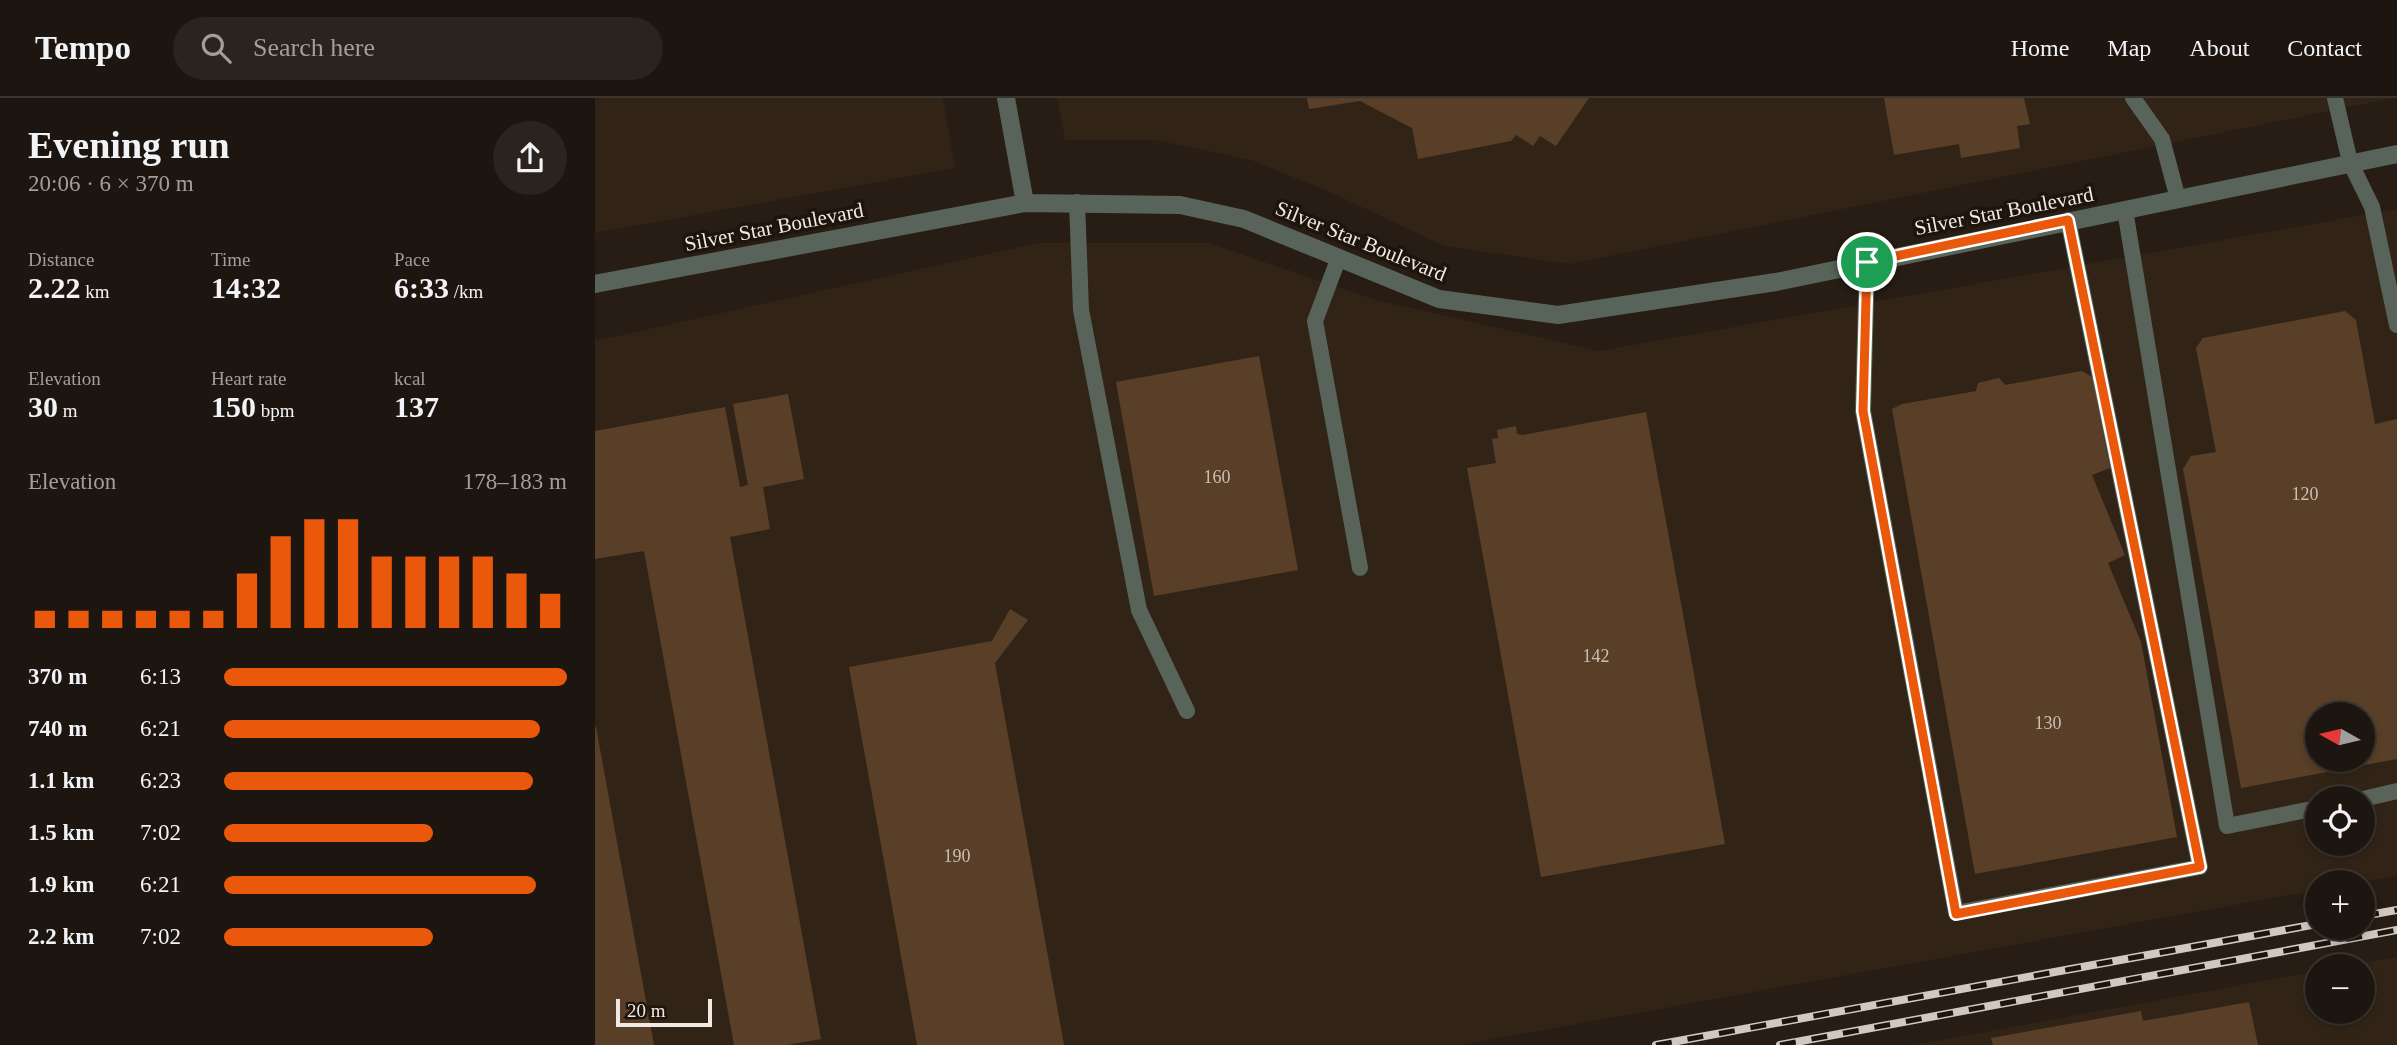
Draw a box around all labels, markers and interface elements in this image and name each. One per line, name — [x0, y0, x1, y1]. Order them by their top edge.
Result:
search box — [173, 17, 663, 80]
icon: search — [197, 29, 235, 67]
text: Tempo — [35, 30, 131, 66]
text: Search here — [253, 33, 375, 62]
text: Home — [2011, 35, 2069, 61]
text: Map — [2107, 35, 2151, 61]
text: About — [2189, 35, 2249, 61]
text: Contact — [2287, 35, 2362, 61]
button: share — [493, 121, 567, 195]
text: Evening run — [28, 124, 230, 166]
text: 20:06 · 6 × 370 m — [28, 171, 194, 196]
street label: Silver Star Boulevard — [1912, 182, 2096, 240]
street label: Silver Star Boulevard — [1272, 196, 1450, 286]
street label: Silver Star Boulevard — [682, 198, 866, 256]
pin — [1837, 232, 1897, 292]
icon: arrive — [1848, 243, 1886, 281]
text: Distance — [28, 249, 94, 270]
text: Time — [211, 249, 250, 270]
text: Pace — [394, 249, 430, 270]
text: 2.22 — [28, 271, 81, 304]
text: 14:32 — [211, 271, 281, 304]
text: 6:33 — [394, 271, 449, 304]
text: km — [81, 281, 110, 302]
text: /km — [449, 281, 483, 302]
text: Elevation — [28, 368, 101, 389]
text: Heart rate — [211, 368, 286, 389]
text: kcal — [394, 368, 426, 389]
text: 30 — [28, 390, 58, 423]
text: 150 — [211, 390, 256, 423]
text: 137 — [394, 390, 439, 423]
text: m — [58, 400, 78, 421]
text: bpm — [256, 400, 295, 421]
house number: 160 — [1204, 467, 1231, 487]
text: Elevation — [28, 469, 116, 494]
text: 178–183 m — [463, 469, 567, 494]
house number: 120 — [2292, 484, 2319, 504]
house number: 142 — [1583, 646, 1610, 666]
text: 370 m — [28, 664, 87, 689]
text: 6:13 — [140, 664, 181, 689]
north arrow — [2305, 702, 2375, 772]
map controls — [2305, 702, 2375, 1024]
house number: 130 — [2035, 713, 2062, 733]
text: 740 m — [28, 716, 87, 741]
text: 6:21 — [140, 716, 181, 741]
text: 1.1 km — [28, 768, 94, 793]
text: 6:23 — [140, 768, 181, 793]
button: locate — [2305, 786, 2375, 856]
text: 1.5 km — [28, 820, 94, 845]
text: 7:02 — [140, 820, 181, 845]
house number: 190 — [944, 846, 971, 866]
button: + — [2305, 870, 2375, 940]
text: 1.9 km — [28, 872, 94, 897]
text: 6:21 — [140, 872, 181, 897]
text: 2.2 km — [28, 924, 94, 949]
text: 7:02 — [140, 924, 181, 949]
button: − — [2305, 954, 2375, 1024]
scale bar — [616, 996, 712, 1028]
text: 20 m — [627, 1000, 666, 1021]

